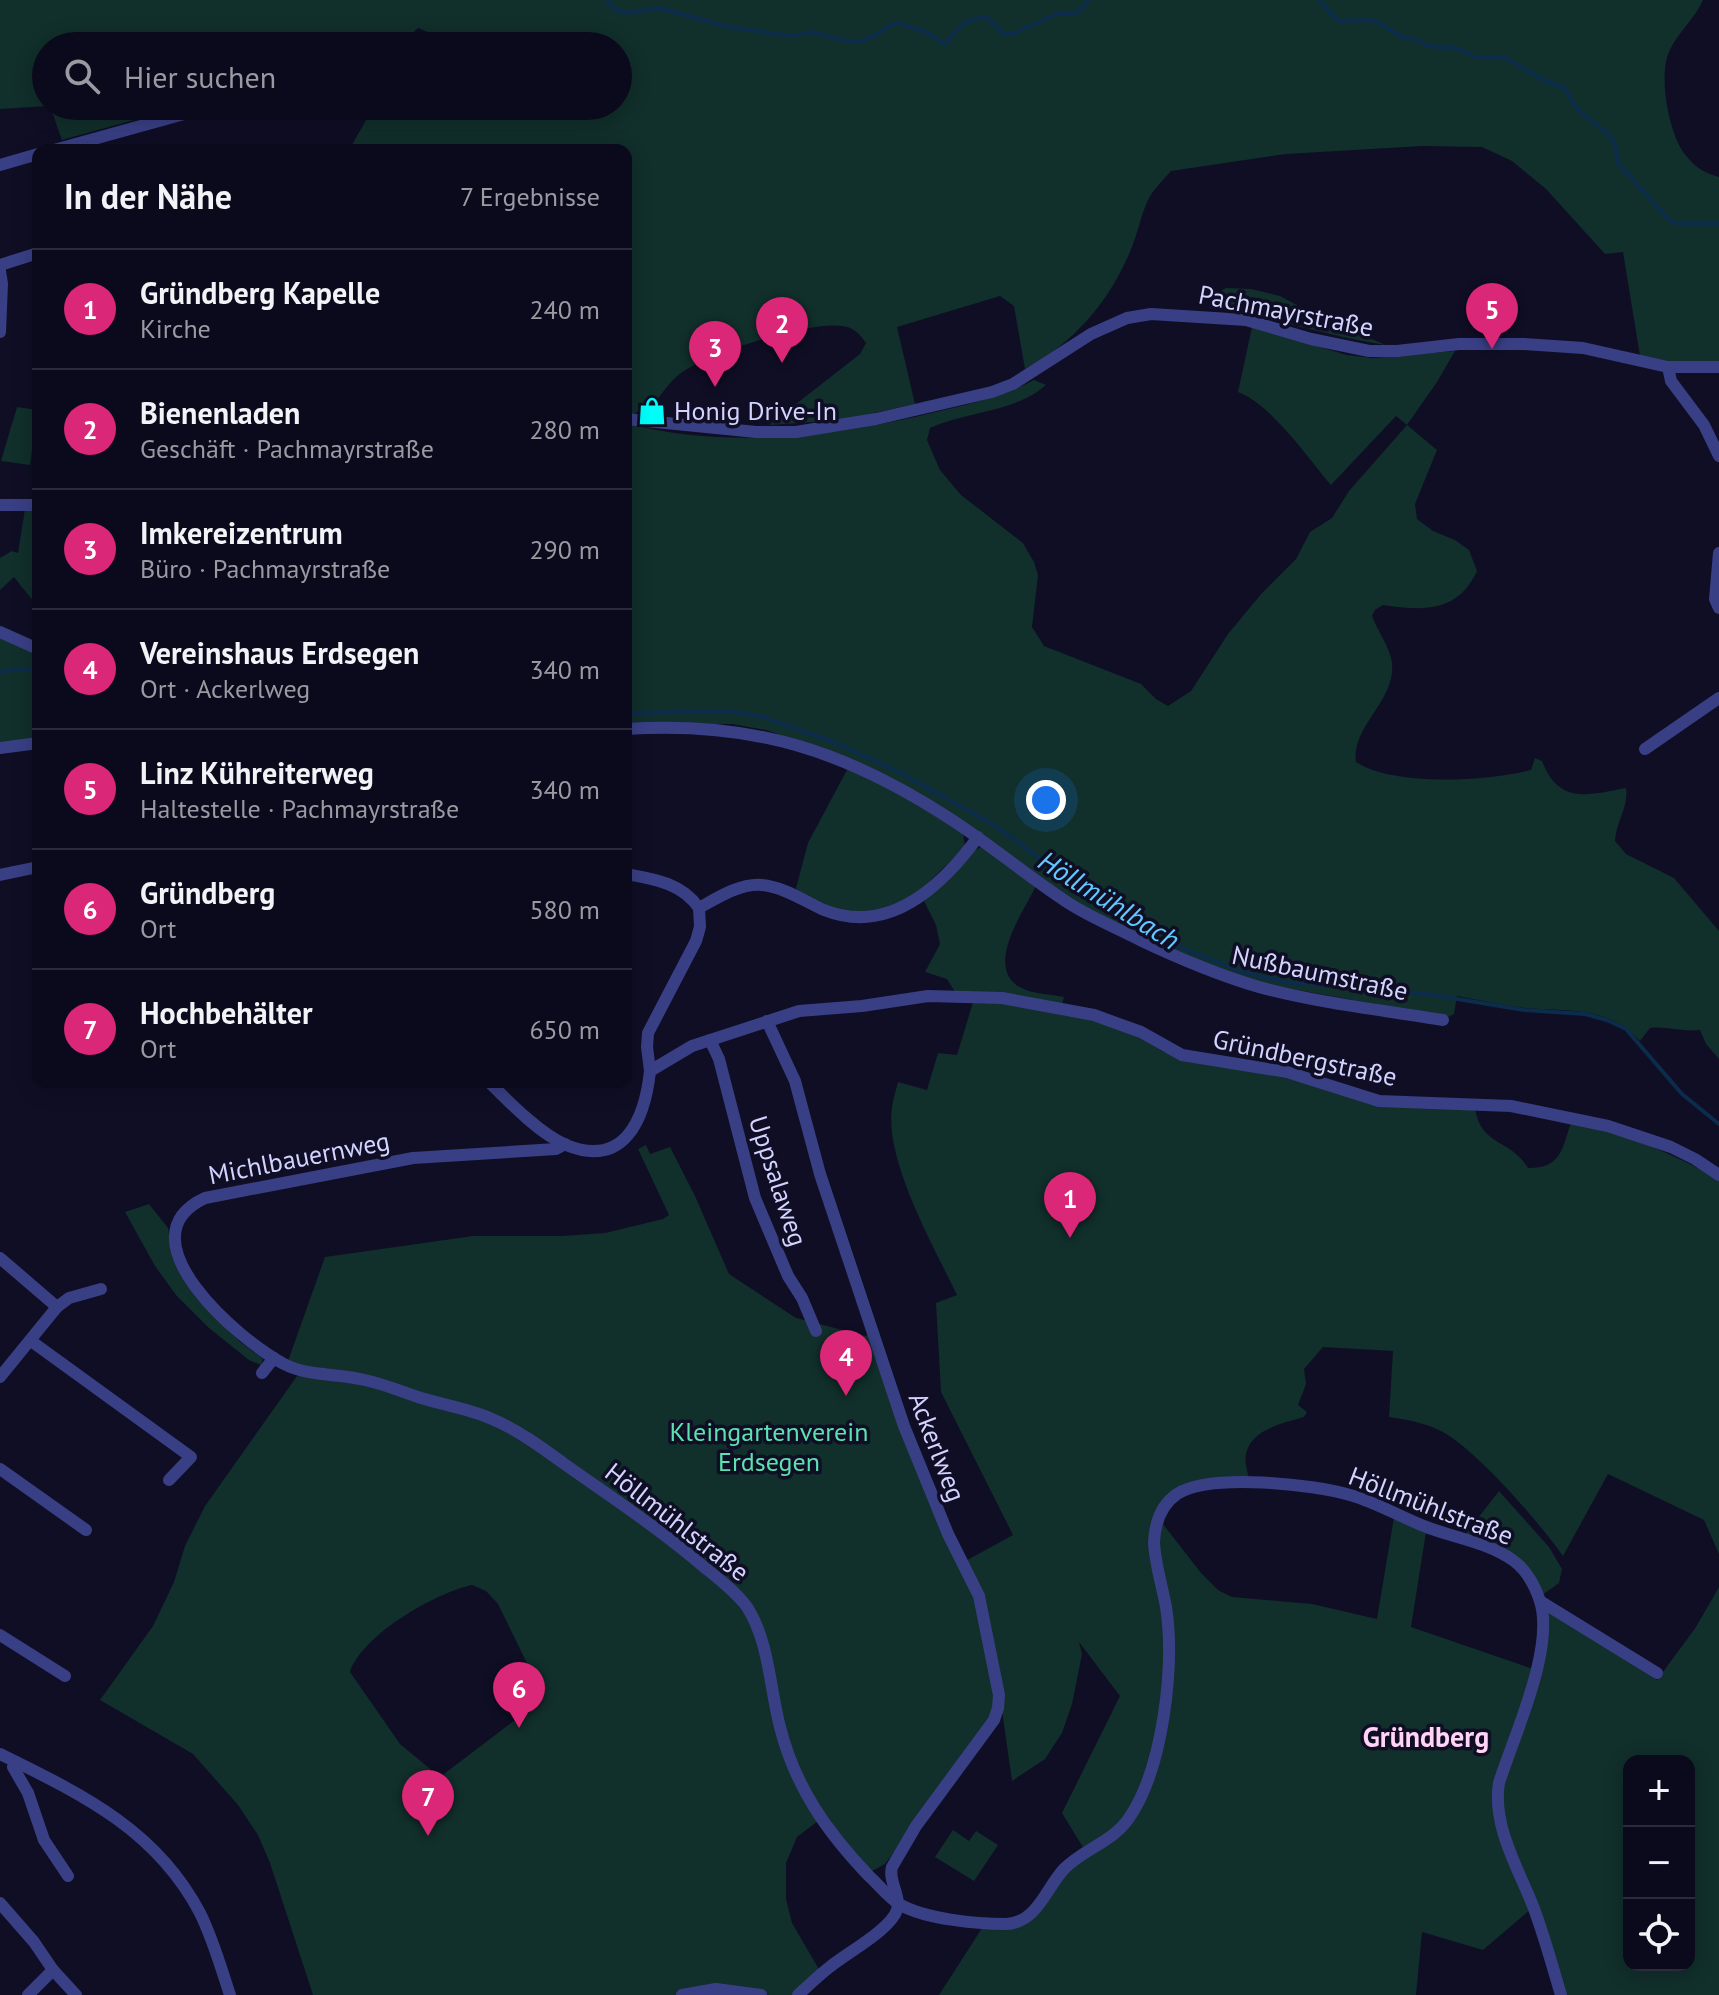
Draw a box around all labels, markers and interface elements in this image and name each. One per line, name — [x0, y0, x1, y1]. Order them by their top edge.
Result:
search box — [32, 32, 632, 120]
icon: search — [60, 54, 104, 98]
text: Hier suchen — [124, 57, 276, 96]
text: In der Nähe — [64, 174, 232, 218]
text: 7 Ergebnisse — [460, 180, 600, 213]
text: Gründberg Kapelle — [140, 273, 380, 312]
street label: Pachmayrstraße — [1196, 277, 1376, 344]
pin: 5 — [1466, 283, 1518, 349]
text: 1 — [83, 293, 97, 326]
text: 240 m — [529, 293, 600, 326]
pin: 2 — [756, 297, 808, 363]
text: Kirche — [140, 312, 211, 345]
pin: 3 — [689, 321, 741, 387]
text: Bienenladen — [140, 393, 300, 432]
place label: Honig Drive-In — [674, 394, 837, 427]
shop icon: Honig Drive-In — [637, 396, 667, 426]
text: 2 — [83, 413, 97, 446]
text: 280 m — [529, 413, 600, 446]
text: Geschäft · Pachmayrstraße — [140, 432, 434, 465]
text: Imkereizentrum — [140, 513, 343, 552]
text: 3 — [83, 533, 97, 566]
text: 290 m — [529, 533, 600, 566]
text: Büro · Pachmayrstraße — [140, 552, 390, 585]
text: Vereinshaus Erdsegen — [140, 633, 419, 672]
text: 4 — [83, 653, 97, 686]
text: 340 m — [529, 653, 600, 686]
text: Ort · Ackerlweg — [140, 672, 310, 705]
text: Linz Kühreiterweg — [140, 753, 374, 792]
text: 5 — [83, 773, 97, 806]
text: 340 m — [529, 773, 600, 806]
your location — [1026, 780, 1066, 820]
text: Haltestelle · Pachmayrstraße — [140, 792, 459, 825]
water label: Höllmühlbach — [1032, 842, 1187, 958]
text: Gründberg — [140, 873, 275, 912]
text: 6 — [83, 893, 97, 926]
text: 580 m — [529, 893, 600, 926]
text: Ort — [140, 912, 176, 945]
street label: Nußbaumstraße — [1229, 938, 1411, 1007]
text: Hochbehälter — [140, 993, 312, 1032]
text: 7 — [83, 1013, 97, 1046]
text: 650 m — [529, 1013, 600, 1046]
street label: Gründbergstraße — [1210, 1022, 1400, 1093]
text: Ort — [140, 1032, 176, 1065]
street label: Uppsalaweg — [742, 1111, 815, 1250]
street label: Michlbauernweg — [205, 1124, 392, 1191]
pin: 1 — [1044, 1172, 1096, 1238]
pin: 4 — [820, 1330, 872, 1396]
street label: Ackerlweg — [902, 1388, 973, 1506]
park label: Kleingartenverein Erdsegen — [670, 1415, 868, 1478]
street label: Höllmühlstraße — [599, 1455, 756, 1588]
street label: Höllmühlstraße — [1344, 1459, 1518, 1552]
pin: 6 — [493, 1662, 545, 1728]
district label: Gründberg — [1363, 1718, 1489, 1755]
map controls — [1623, 1755, 1695, 1971]
button: + — [1623, 1755, 1695, 1827]
pin: 7 — [402, 1770, 454, 1836]
button: − — [1623, 1827, 1695, 1899]
button: locate — [1623, 1899, 1695, 1971]

